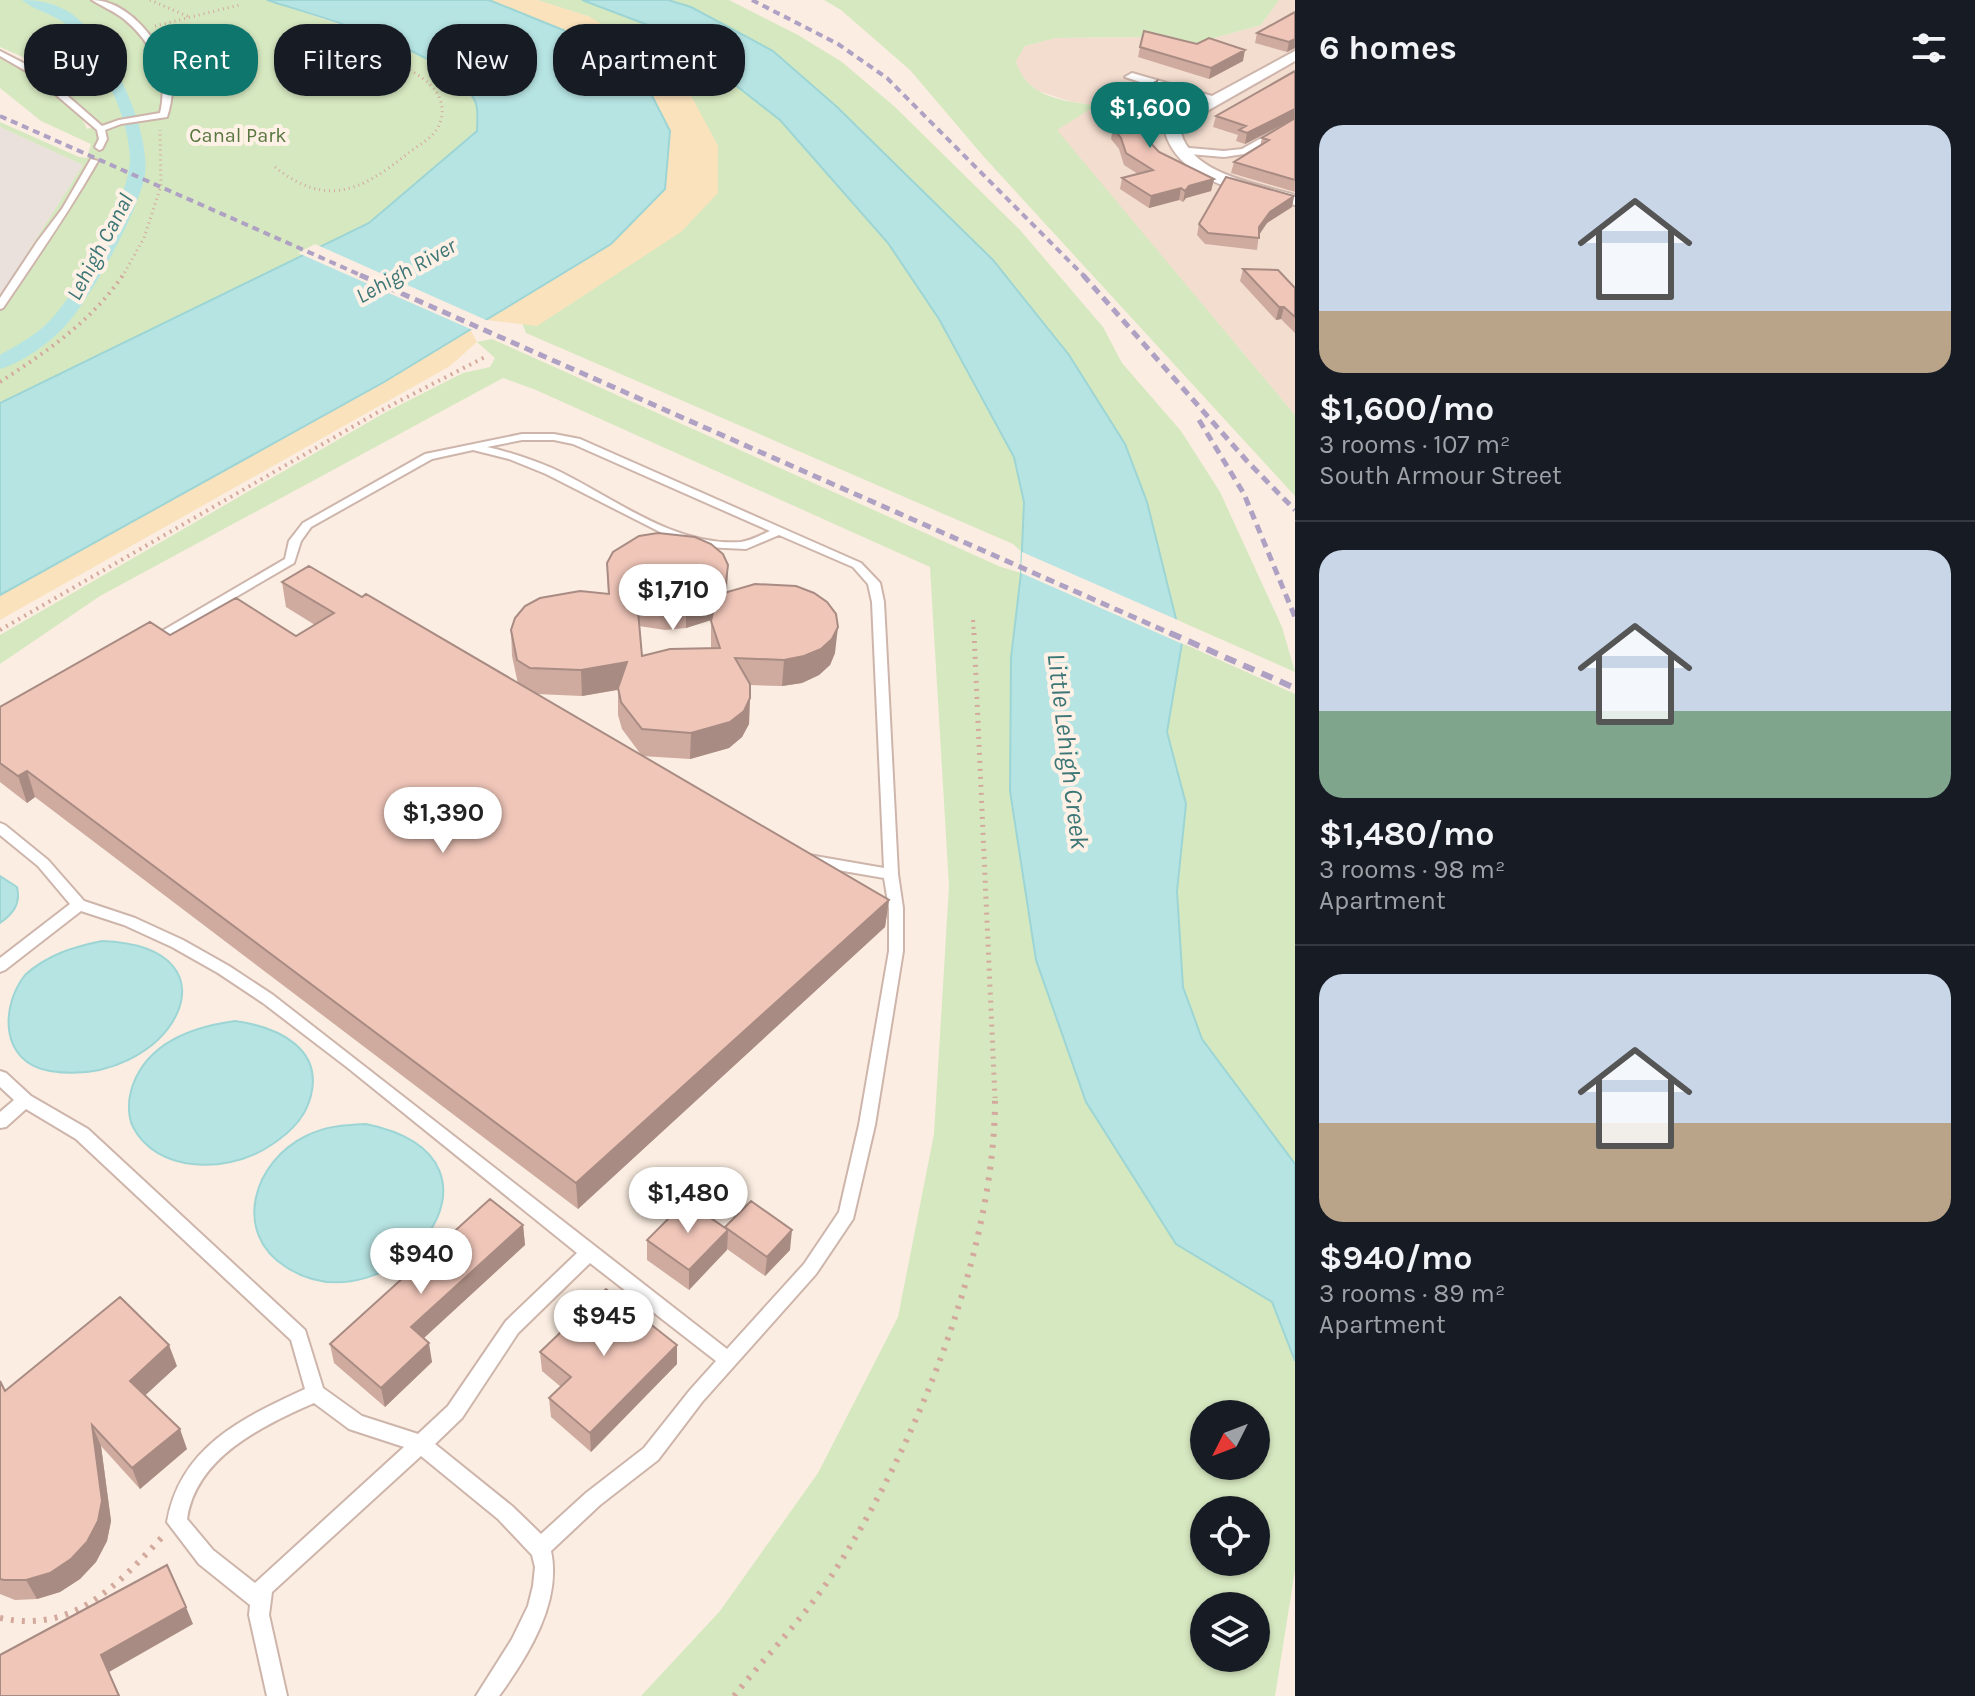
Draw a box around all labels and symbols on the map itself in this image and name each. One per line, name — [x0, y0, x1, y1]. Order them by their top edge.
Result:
pin: $1,600 — [1085, 82, 1215, 150]
park label: Canal Park — [189, 124, 287, 147]
water label: Lehigh Canal — [61, 189, 139, 305]
water label: Lehigh River — [351, 232, 462, 309]
pin: $1,710 — [608, 564, 738, 632]
water label: Little Lehigh Creek — [1041, 651, 1096, 852]
pin: $1,390 — [378, 787, 508, 855]
pin: $1,480 — [623, 1167, 753, 1235]
pin: $940 — [374, 1228, 468, 1296]
pin: $945 — [557, 1290, 651, 1358]
north arrow — [1190, 1400, 1270, 1480]

